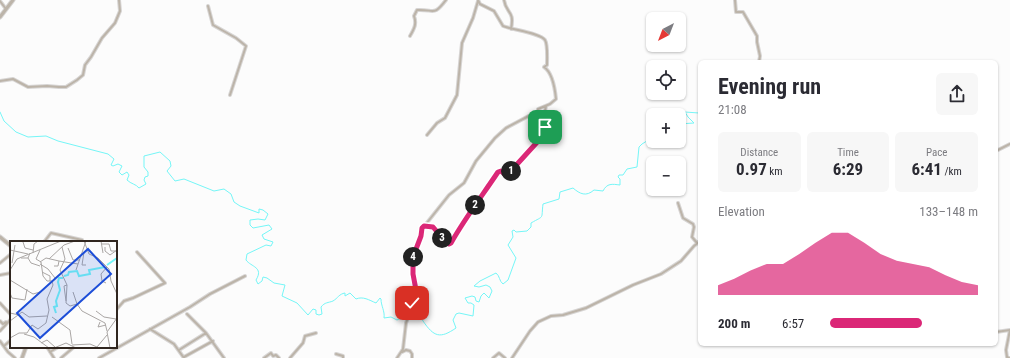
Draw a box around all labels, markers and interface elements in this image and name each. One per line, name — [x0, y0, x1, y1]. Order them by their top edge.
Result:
north arrow — [646, 12, 686, 52]
map controls — [646, 12, 686, 196]
button: locate — [646, 60, 686, 100]
button: share — [936, 73, 978, 115]
text: Evening run — [718, 74, 821, 99]
text: 21:08 — [718, 102, 747, 117]
button: + — [646, 108, 686, 148]
pin — [528, 110, 562, 144]
icon: arrive — [534, 116, 556, 138]
text: Distance — [740, 146, 778, 159]
text: Time — [837, 146, 859, 159]
text: Pace — [926, 146, 947, 159]
button: − — [646, 156, 686, 196]
text: 0.97 — [736, 159, 767, 179]
text: 6:29 — [833, 159, 863, 179]
text: 6:41 — [912, 159, 942, 179]
pin: 1 — [501, 161, 521, 181]
text: 1 — [508, 164, 514, 177]
text: km — [767, 165, 783, 178]
text: /km — [942, 165, 962, 178]
pin: 2 — [465, 195, 485, 215]
text: 2 — [472, 198, 478, 211]
text: Elevation — [718, 204, 765, 219]
text: 133–148 m — [919, 204, 978, 219]
pin: 3 — [432, 228, 452, 248]
text: 3 — [439, 231, 445, 244]
inset map — [10, 241, 117, 348]
pin: 4 — [403, 247, 423, 267]
text: 4 — [410, 250, 416, 263]
pin — [395, 286, 429, 320]
icon: check — [401, 292, 423, 314]
text: 200 m — [718, 316, 750, 331]
text: 6:57 — [782, 316, 804, 331]

